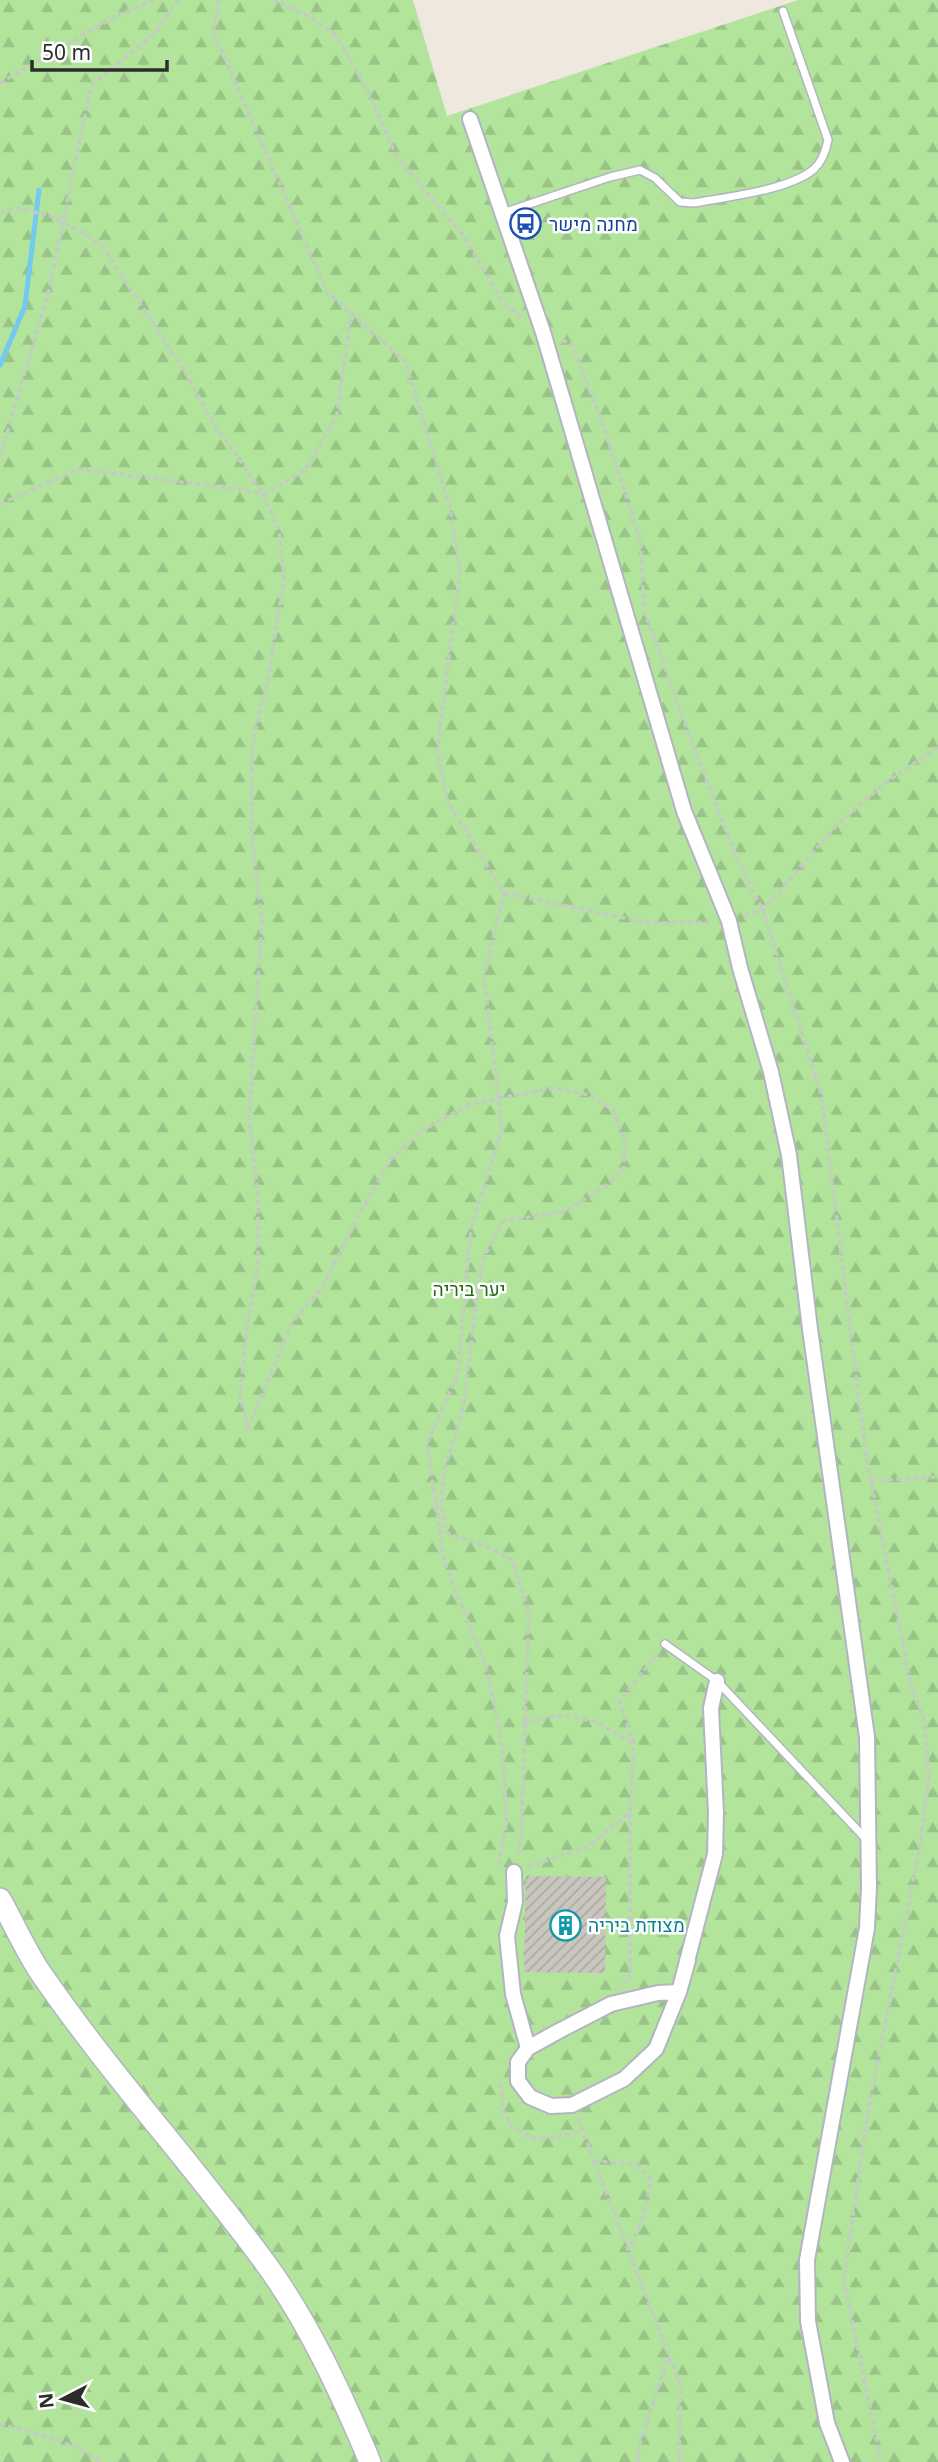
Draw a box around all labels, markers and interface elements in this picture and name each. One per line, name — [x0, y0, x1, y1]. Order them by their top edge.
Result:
scale bar — [32, 28, 166, 72]
text: 50 m — [42, 38, 91, 66]
bus stop icon: מחנה מישר — [509, 207, 543, 241]
place label: מחנה מישר — [549, 211, 638, 237]
park label: יער ביריה — [433, 1276, 505, 1302]
building icon: מצודת ביריה — [548, 1908, 582, 1942]
place label: מצודת ביריה — [588, 1912, 685, 1938]
north arrow — [28, 2364, 98, 2434]
text: N — [32, 2392, 60, 2410]

